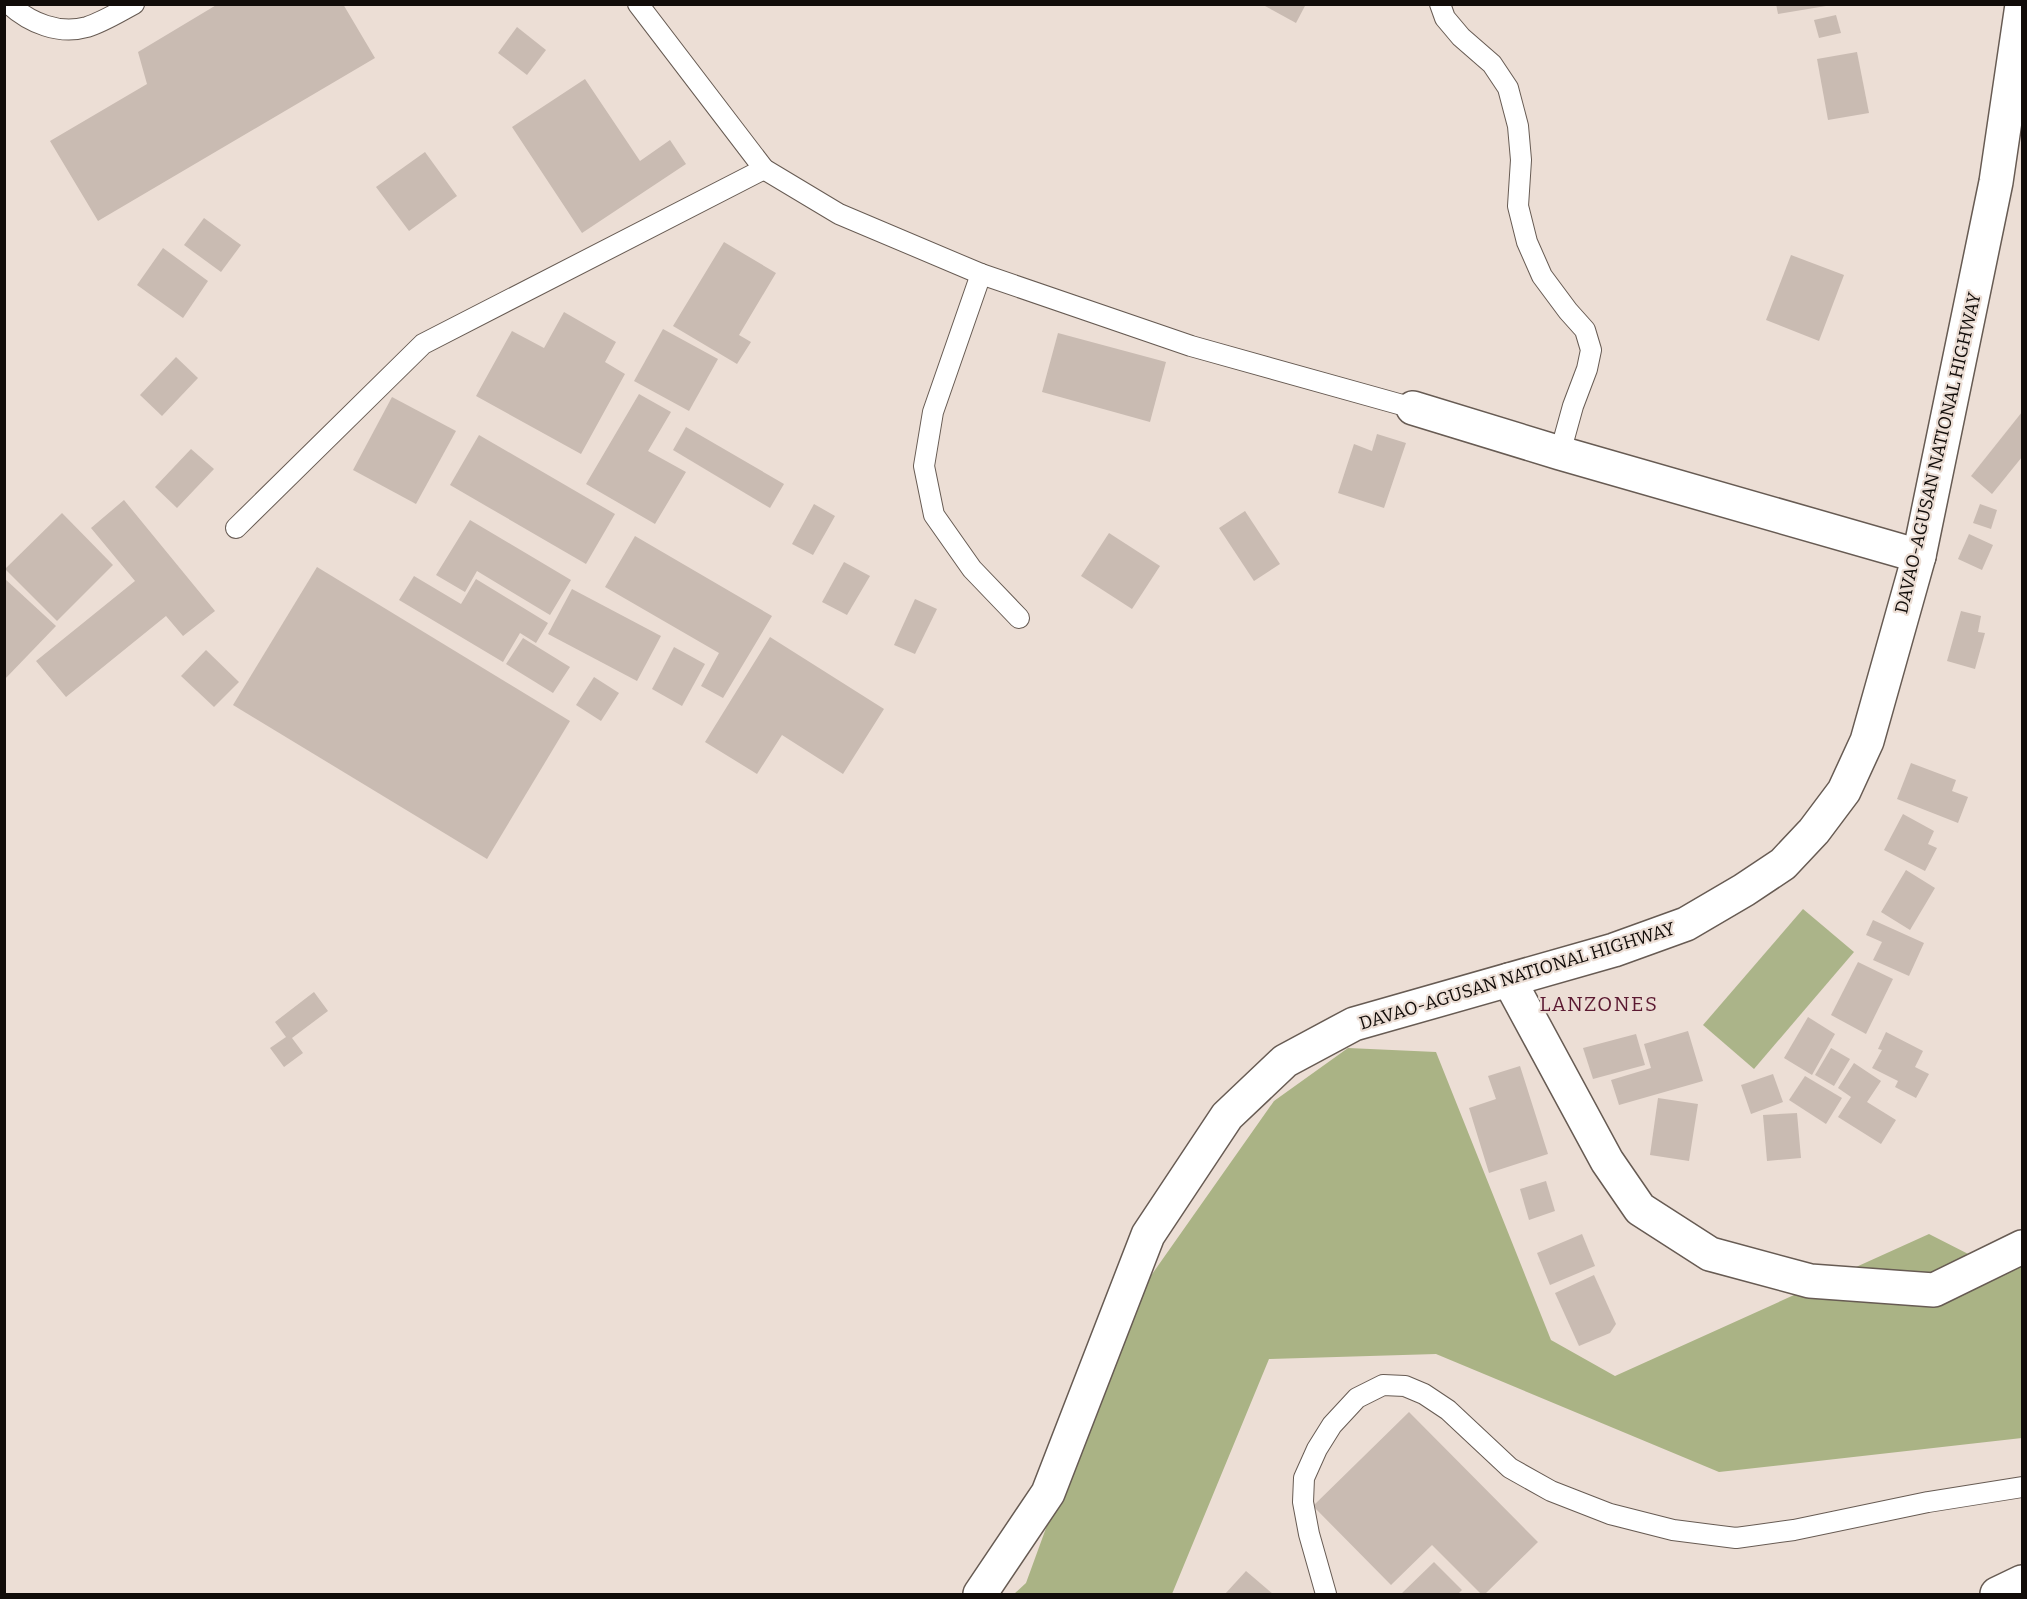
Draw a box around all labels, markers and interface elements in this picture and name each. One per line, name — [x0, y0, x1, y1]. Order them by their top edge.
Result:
street label: DAVAO-AGUSAN NATIONAL HIGHWAY — [1890, 290, 1986, 616]
street label: DAVAO-AGUSAN NATIONAL HIGHWAY — [1356, 917, 1678, 1035]
district label: LANZONES — [1540, 992, 1658, 1016]

